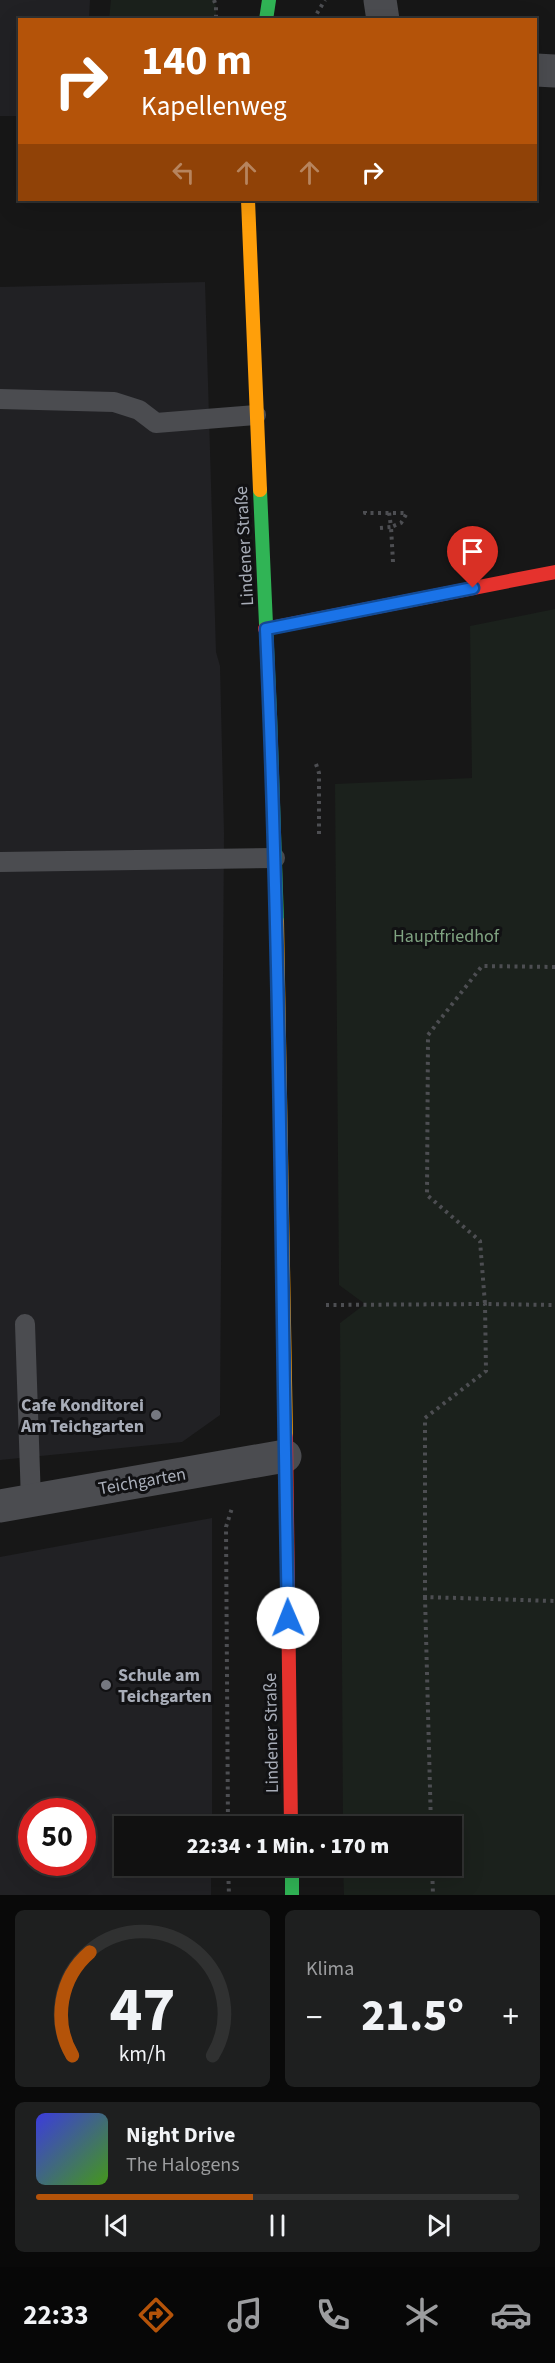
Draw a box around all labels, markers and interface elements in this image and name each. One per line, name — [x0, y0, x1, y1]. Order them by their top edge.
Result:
text: 140 m — [141, 31, 252, 91]
icon: right — [42, 42, 120, 120]
text: Kapellenweg — [141, 87, 287, 126]
icon: left — [167, 156, 200, 189]
icon: ahead — [230, 156, 263, 189]
icon: ahead — [293, 156, 326, 189]
icon: right — [356, 156, 389, 189]
street label: Lindener Straße — [229, 485, 260, 607]
pin — [447, 526, 498, 588]
icon: arrive — [456, 535, 489, 568]
park label: Hauptfriedhof — [393, 924, 500, 949]
place label: Cafe Konditorei Am Teichgarten — [20, 1393, 144, 1439]
marker: Cafe Konditorei Am Teichgarten — [149, 1408, 163, 1422]
street label: Teichgarten — [96, 1461, 188, 1501]
position arrow — [256, 1586, 320, 1650]
place label: Schule am Teichgarten — [118, 1663, 212, 1709]
street label: Lindener Straße — [258, 1673, 285, 1793]
marker: Schule am Teichgarten — [99, 1678, 113, 1692]
speed limit sign: 50 — [18, 1798, 96, 1876]
text: 22:34 · 1 Min. · 170 m — [187, 1830, 389, 1862]
text: Klima — [306, 1955, 354, 1983]
text: 47 — [110, 1966, 175, 2055]
text: 21.5° — [361, 1984, 464, 2048]
text: − — [306, 1994, 322, 2041]
text: + — [503, 1994, 519, 2041]
text: km/h — [119, 2039, 166, 2070]
text: Night Drive — [126, 2119, 235, 2151]
text: The Halogens — [126, 2151, 240, 2179]
icon: previous — [100, 2209, 133, 2242]
icon: pause — [261, 2209, 294, 2242]
icon: next — [422, 2209, 455, 2242]
icon: directions — [135, 2294, 177, 2336]
icon: music — [224, 2294, 266, 2336]
icon: phone — [312, 2294, 354, 2336]
icon: climate — [401, 2294, 443, 2336]
icon: car — [490, 2294, 532, 2336]
text: 22:33 — [23, 2296, 88, 2335]

